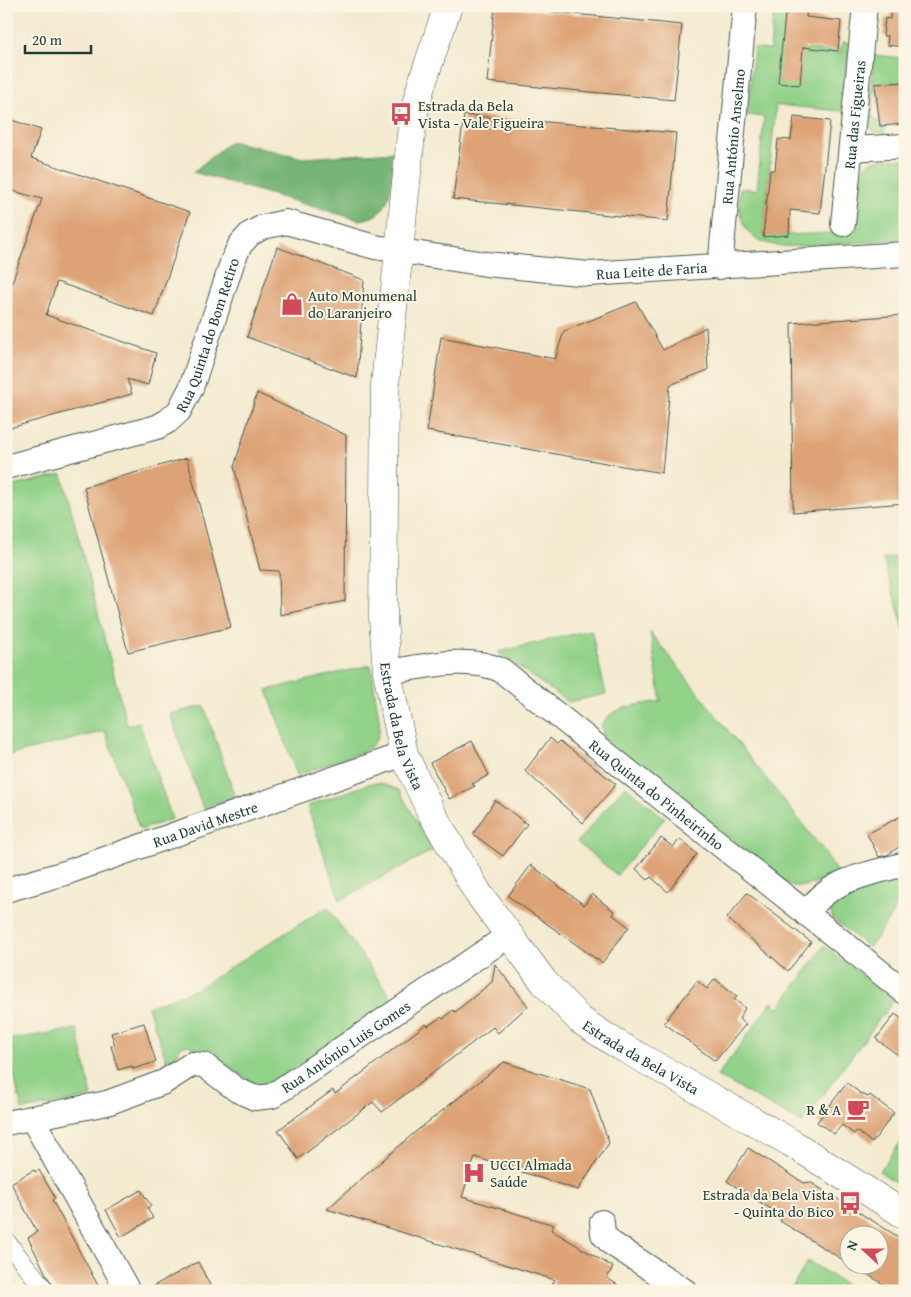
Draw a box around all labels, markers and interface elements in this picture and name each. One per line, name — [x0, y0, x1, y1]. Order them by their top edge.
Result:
scale bar — [25, 22, 91, 54]
text: 20 m — [32, 29, 63, 50]
street label: Rua das Figueiras — [838, 59, 870, 170]
street label: Rua António Anselmo — [716, 68, 749, 205]
place label: Estrada da Bela Vista - Vale Figueira — [418, 95, 544, 133]
bus stop icon: Estrada da Bela Vista - Vale Figueira — [388, 101, 414, 127]
street label: Rua Quinta do Bom Retiro — [170, 255, 244, 416]
street label: Rua Leite de Faria — [596, 256, 708, 284]
place label: Auto Monumenal do Laranjeiro — [308, 285, 417, 323]
shop icon: Auto Monumenal do Laranjeiro — [279, 291, 305, 317]
street label: Estrada da Bela Vista — [376, 661, 430, 793]
street label: Rua Quinta do Pinheirinho — [585, 734, 729, 855]
street label: Rua David Mestre — [150, 796, 261, 852]
street label: Rua António Luis Gomes — [277, 995, 414, 1098]
street label: Estrada da Bela Vista — [579, 1014, 703, 1099]
cafe icon: R & A — [845, 1096, 871, 1122]
place label: R & A — [807, 1099, 841, 1120]
place label: UCCI Almada Saúde — [490, 1154, 572, 1192]
hospital icon: UCCI Almada Saúde — [461, 1160, 487, 1186]
place label: Estrada da Bela Vista - Quinta do Bico — [703, 1184, 834, 1222]
bus stop icon: Estrada da Bela Vista - Quinta do Bico — [837, 1190, 863, 1216]
north arrow — [838, 1224, 888, 1274]
text: N — [841, 1237, 863, 1253]

